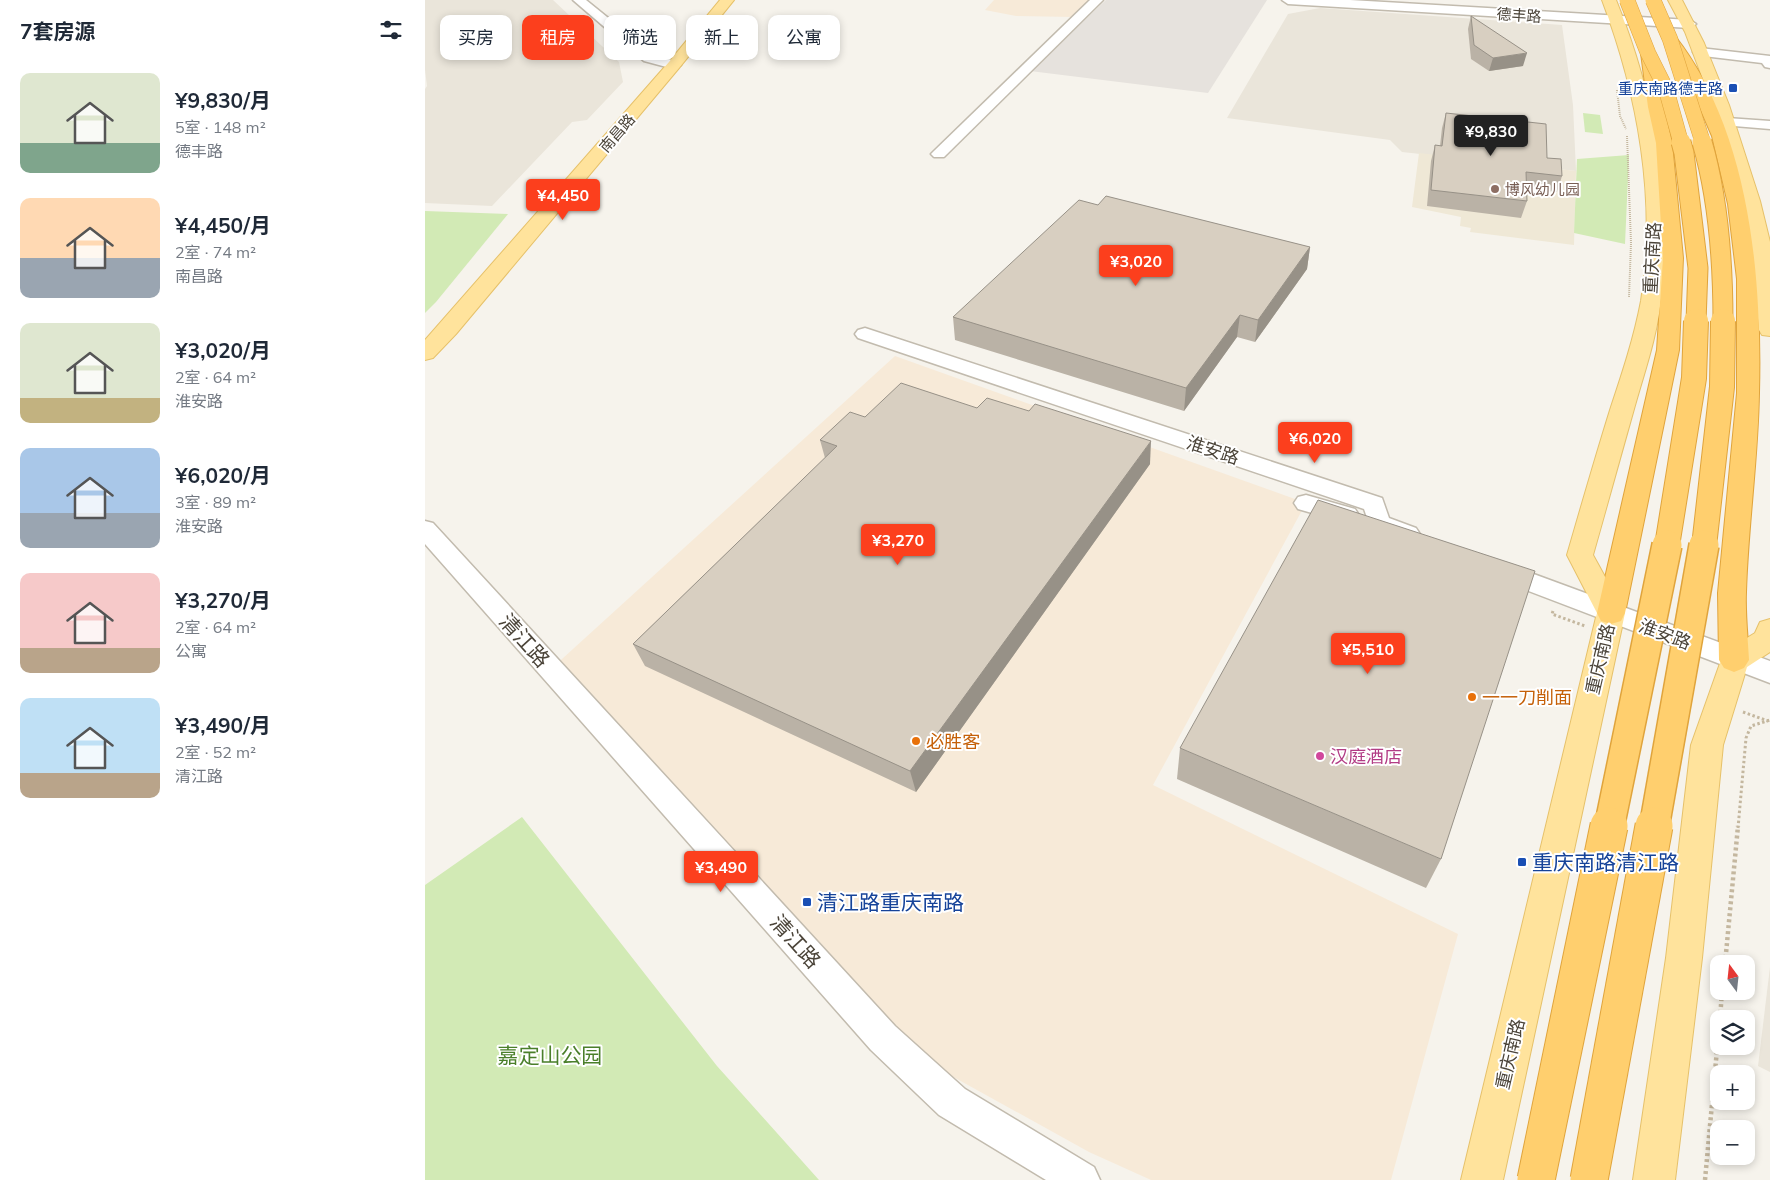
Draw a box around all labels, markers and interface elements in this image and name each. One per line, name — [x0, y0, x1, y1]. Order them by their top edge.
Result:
street label: 德丰路 — [1496, 4, 1542, 26]
chip: 买房 — [440, 15, 512, 60]
chip: 租房 — [522, 15, 594, 60]
chip: 筛选 — [604, 15, 676, 60]
chip: 新上 — [686, 15, 758, 60]
chip: 公寓 — [768, 15, 840, 60]
icon: filters — [377, 16, 405, 44]
text: 7套房源 — [20, 18, 96, 44]
place label: 重庆南路德丰路 — [1618, 79, 1723, 98]
marker: 重庆南路德丰路 — [1727, 82, 1739, 94]
text: ¥9,830/月 — [175, 87, 271, 113]
icon: home — [60, 93, 120, 153]
street label: 南昌路 — [595, 110, 639, 156]
pin: ¥9,830 — [1450, 114, 1532, 157]
text: 5室 · 148 m² — [175, 117, 266, 137]
text: ¥9,830 — [1465, 121, 1517, 141]
text: 德丰路 — [175, 141, 223, 161]
pin: ¥4,450 — [522, 178, 604, 221]
place label: 博风幼儿园 — [1505, 180, 1580, 199]
marker: 博风幼儿园 — [1489, 183, 1501, 195]
text: ¥4,450 — [537, 185, 589, 205]
text: ¥4,450/月 — [175, 212, 271, 238]
icon: home — [60, 218, 120, 278]
street label: 重庆南路 — [1639, 221, 1665, 295]
text: 2室 · 74 m² — [175, 242, 256, 262]
pin: ¥3,020 — [1095, 244, 1177, 287]
text: ¥3,020 — [1110, 251, 1162, 271]
text: 南昌路 — [175, 266, 223, 286]
text: ¥3,020/月 — [175, 337, 271, 363]
icon: home — [60, 343, 120, 403]
text: 2室 · 64 m² — [175, 367, 256, 387]
text: 淮安路 — [175, 391, 223, 411]
pin: ¥6,020 — [1274, 422, 1356, 464]
text: ¥6,020 — [1289, 428, 1341, 448]
street label: 淮安路 — [1184, 431, 1242, 469]
text: ¥6,020/月 — [175, 462, 271, 488]
icon: home — [60, 468, 120, 528]
text: 3室 · 89 m² — [175, 492, 256, 512]
text: 淮安路 — [175, 516, 223, 536]
pin: ¥3,270 — [857, 524, 939, 566]
text: ¥3,270 — [872, 530, 924, 550]
text: ¥3,270/月 — [175, 587, 271, 613]
icon: home — [60, 593, 120, 653]
street label: 清江路 — [494, 608, 556, 672]
street label: 淮安路 — [1636, 614, 1694, 654]
text: 2室 · 64 m² — [175, 617, 256, 637]
street label: 重庆南路 — [1581, 621, 1619, 697]
pin: ¥5,510 — [1327, 632, 1409, 675]
text: ¥5,510 — [1342, 639, 1394, 659]
text: 公寓 — [175, 641, 207, 661]
place label: 一一刀削面 — [1482, 686, 1572, 709]
marker: 一一刀削面 — [1466, 691, 1478, 703]
text: ¥3,490/月 — [175, 712, 271, 738]
icon: home — [60, 718, 120, 778]
place label: 必胜客 — [926, 730, 980, 753]
marker: 必胜客 — [910, 735, 922, 747]
text: 2室 · 52 m² — [175, 742, 256, 762]
place label: 汉庭酒店 — [1330, 745, 1402, 768]
marker: 汉庭酒店 — [1314, 750, 1326, 762]
text: 清江路 — [175, 766, 223, 786]
place label: 重庆南路清江路 — [1532, 849, 1679, 875]
pin: ¥3,490 — [680, 850, 762, 893]
marker: 重庆南路清江路 — [1516, 856, 1528, 868]
text: ¥3,490 — [695, 857, 747, 877]
place label: 清江路重庆南路 — [817, 889, 964, 915]
marker: 清江路重庆南路 — [801, 896, 813, 908]
street label: 清江路 — [765, 909, 827, 973]
north arrow — [1710, 955, 1755, 1000]
map controls — [1710, 955, 1755, 1165]
button: layers — [1710, 1010, 1755, 1055]
street label: 重庆南路 — [1491, 1016, 1529, 1092]
park label: 嘉定山公园 — [498, 1042, 603, 1068]
button: + — [1710, 1065, 1755, 1110]
button: − — [1710, 1120, 1755, 1165]

